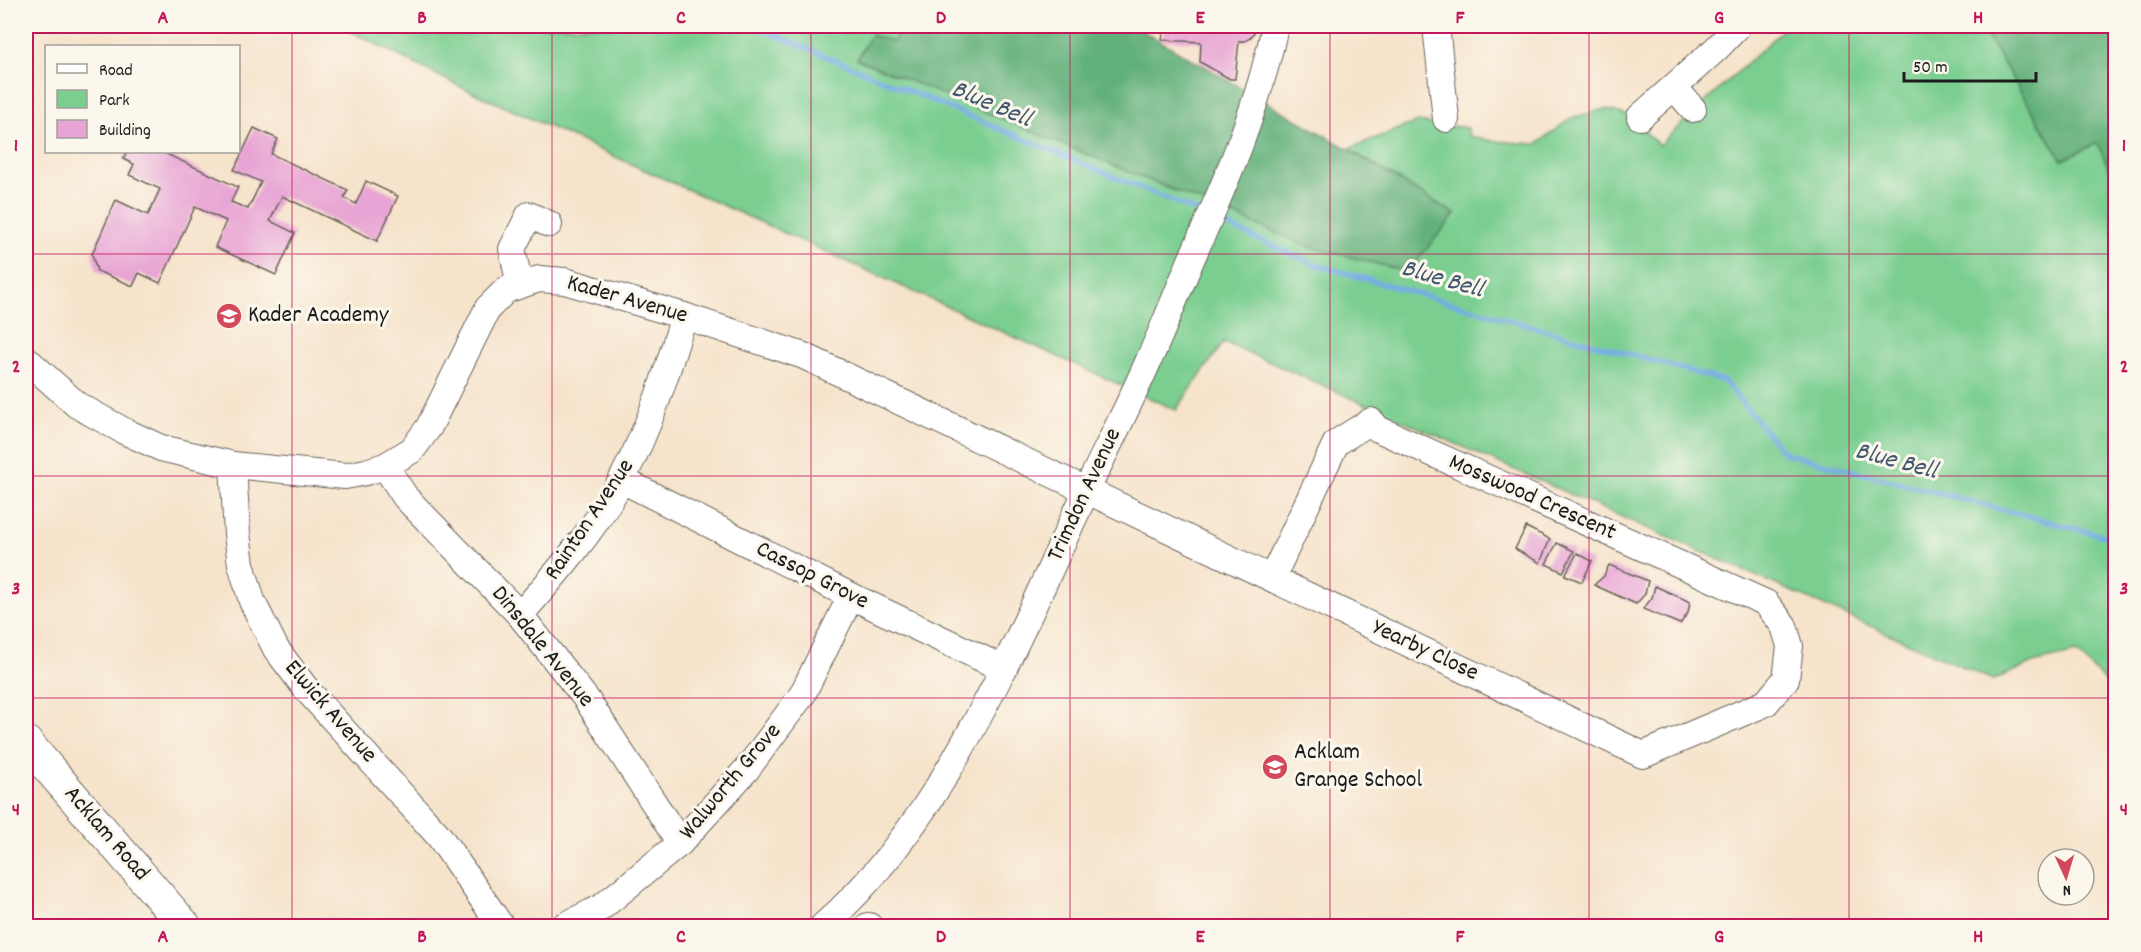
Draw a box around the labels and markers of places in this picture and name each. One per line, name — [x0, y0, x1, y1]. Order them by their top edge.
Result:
place label: Kader Academy — [248, 299, 390, 333]
school or university icon: Kader Academy — [214, 301, 244, 331]
place label: Acklam Grange School — [1294, 736, 1423, 798]
school or university icon: Acklam Grange School — [1260, 752, 1290, 782]

